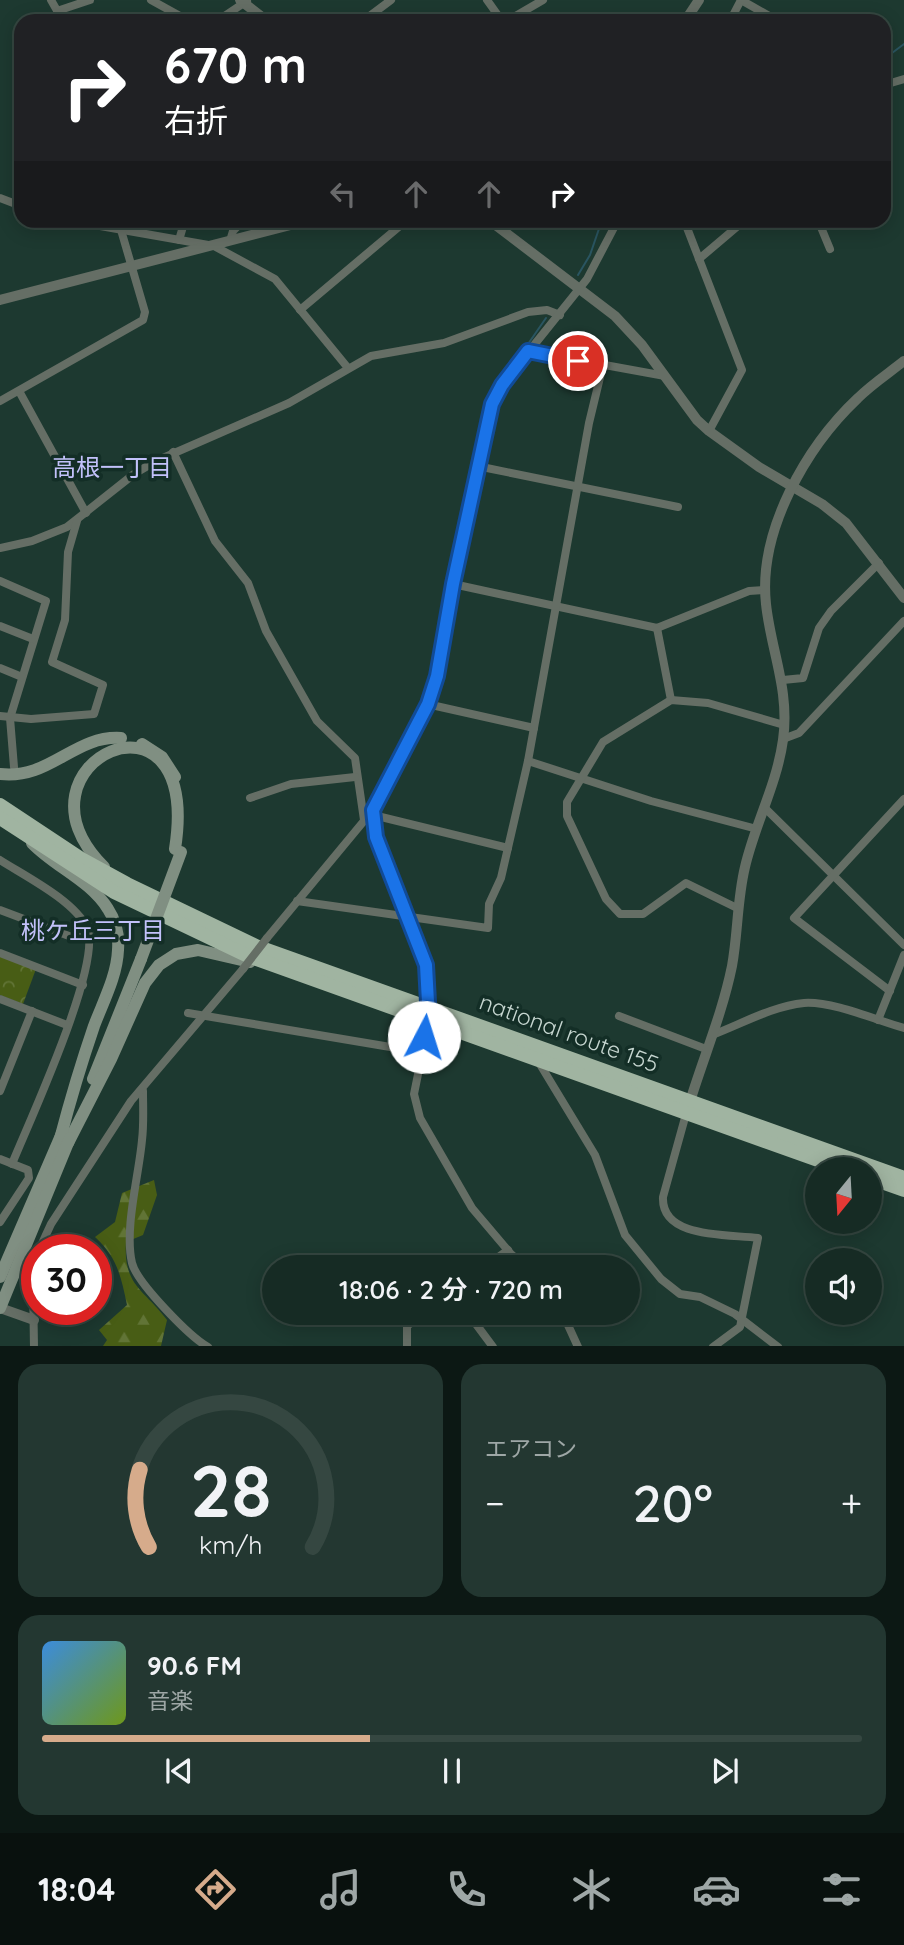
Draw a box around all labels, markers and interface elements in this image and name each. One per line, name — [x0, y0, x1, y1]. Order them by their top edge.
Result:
text: 670 m — [164, 34, 307, 95]
icon: right — [49, 42, 140, 133]
text: 右折 — [164, 100, 228, 140]
icon: left — [324, 175, 362, 213]
icon: ahead — [397, 175, 435, 213]
icon: ahead — [470, 175, 508, 213]
icon: right — [543, 175, 581, 213]
pin — [548, 331, 608, 391]
icon: arrive — [559, 342, 597, 380]
district label: 高根一丁目 — [52, 452, 172, 482]
district label: 桃ケ丘三丁目 — [21, 915, 165, 945]
street label: national route 155 — [476, 987, 663, 1078]
position arrow — [387, 1000, 461, 1074]
north arrow — [805, 1157, 882, 1234]
map controls — [805, 1157, 882, 1325]
speed limit sign: 30 — [21, 1234, 112, 1325]
button: sound — [805, 1248, 882, 1325]
text: 18:06 · 2 分 · 720 m — [339, 1273, 563, 1306]
text: エアコン — [485, 1434, 577, 1463]
text: 28 — [190, 1444, 271, 1535]
text: 20° — [632, 1470, 713, 1535]
text: − — [485, 1479, 505, 1527]
text: + — [841, 1479, 862, 1527]
text: km/h — [199, 1528, 262, 1559]
text: 90.6 FM — [147, 1649, 242, 1682]
text: 音楽 — [147, 1686, 193, 1715]
icon: previous — [160, 1752, 198, 1790]
icon: pause — [433, 1752, 471, 1790]
icon: next — [706, 1752, 744, 1790]
icon: directions — [191, 1865, 240, 1914]
icon: music — [316, 1865, 365, 1914]
icon: phone — [442, 1865, 491, 1914]
icon: climate — [567, 1865, 616, 1914]
icon: car — [692, 1865, 741, 1914]
icon: filters — [817, 1865, 866, 1914]
text: 18:04 — [38, 1869, 115, 1909]

